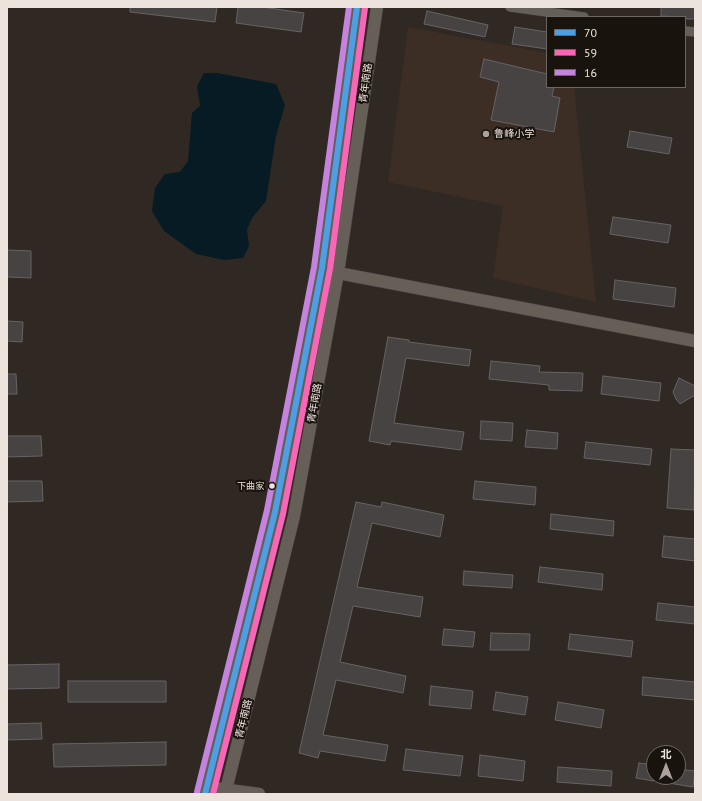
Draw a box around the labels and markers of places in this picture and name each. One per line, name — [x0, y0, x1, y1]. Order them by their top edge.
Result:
place label: 鲁峰小学 — [494, 128, 534, 140]
marker: 鲁峰小学 — [481, 129, 491, 139]
place label: 下曲家 — [237, 481, 264, 491]
marker: 下曲家 — [267, 481, 277, 491]

